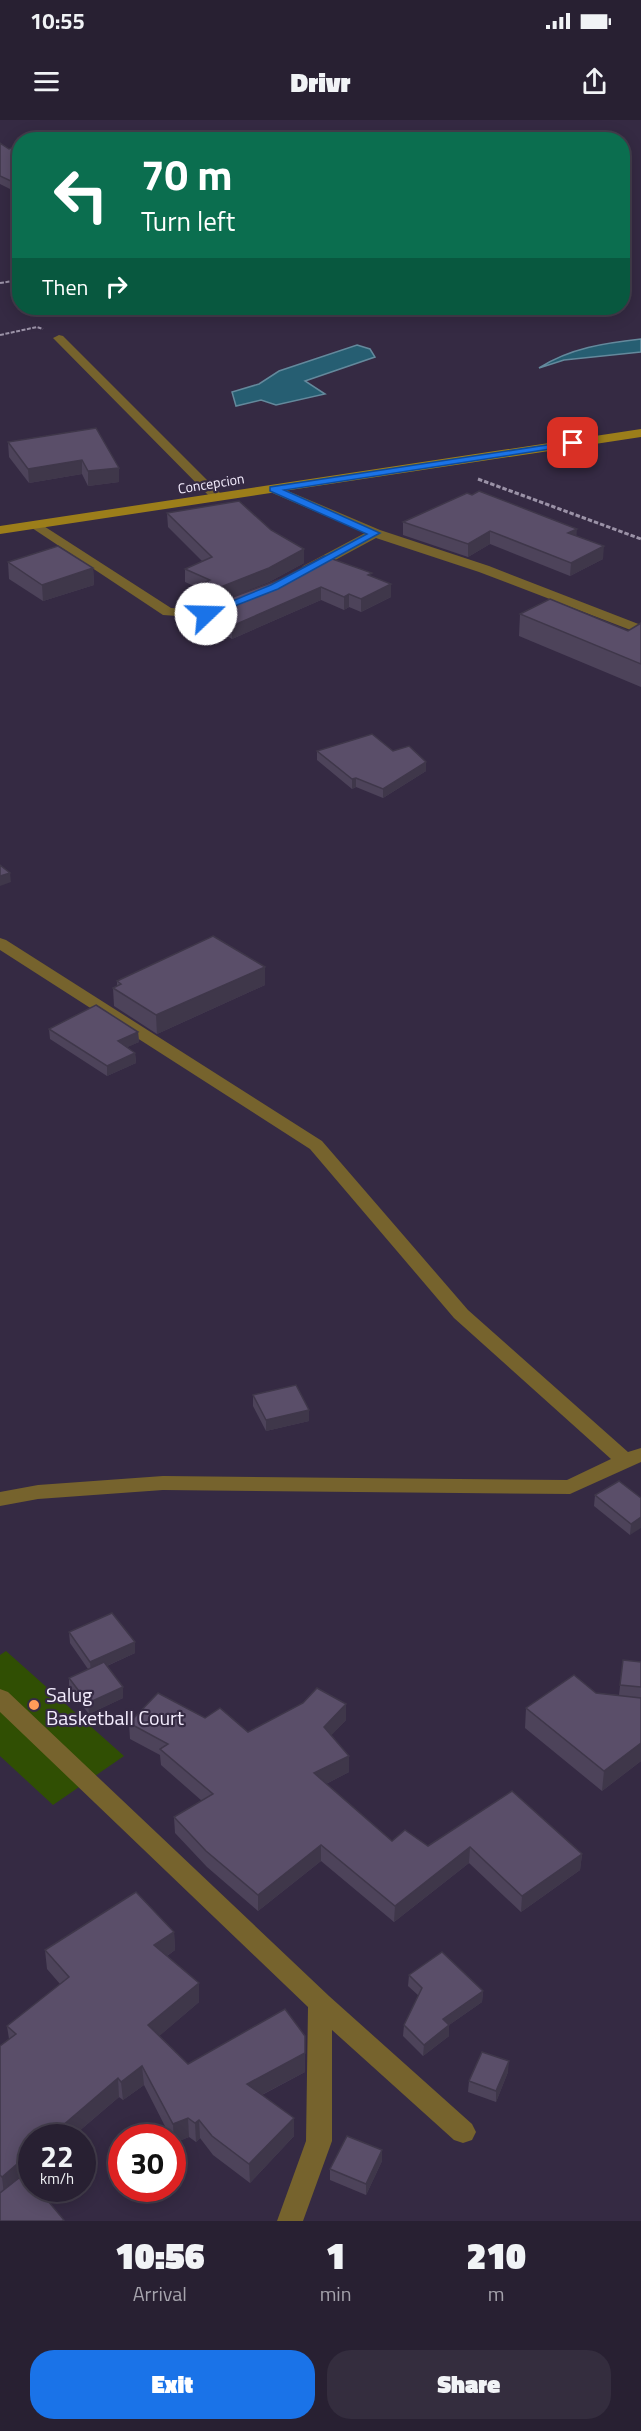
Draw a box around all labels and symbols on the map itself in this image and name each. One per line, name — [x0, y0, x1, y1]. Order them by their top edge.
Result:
pin — [547, 417, 598, 468]
street label: Concepcion — [176, 467, 246, 499]
position arrow — [174, 582, 238, 646]
place label: Salug Basketball Court — [46, 1679, 184, 1733]
marker: Salug Basketball Court — [27, 1698, 41, 1712]
speed limit sign: 30 — [108, 2124, 186, 2202]

